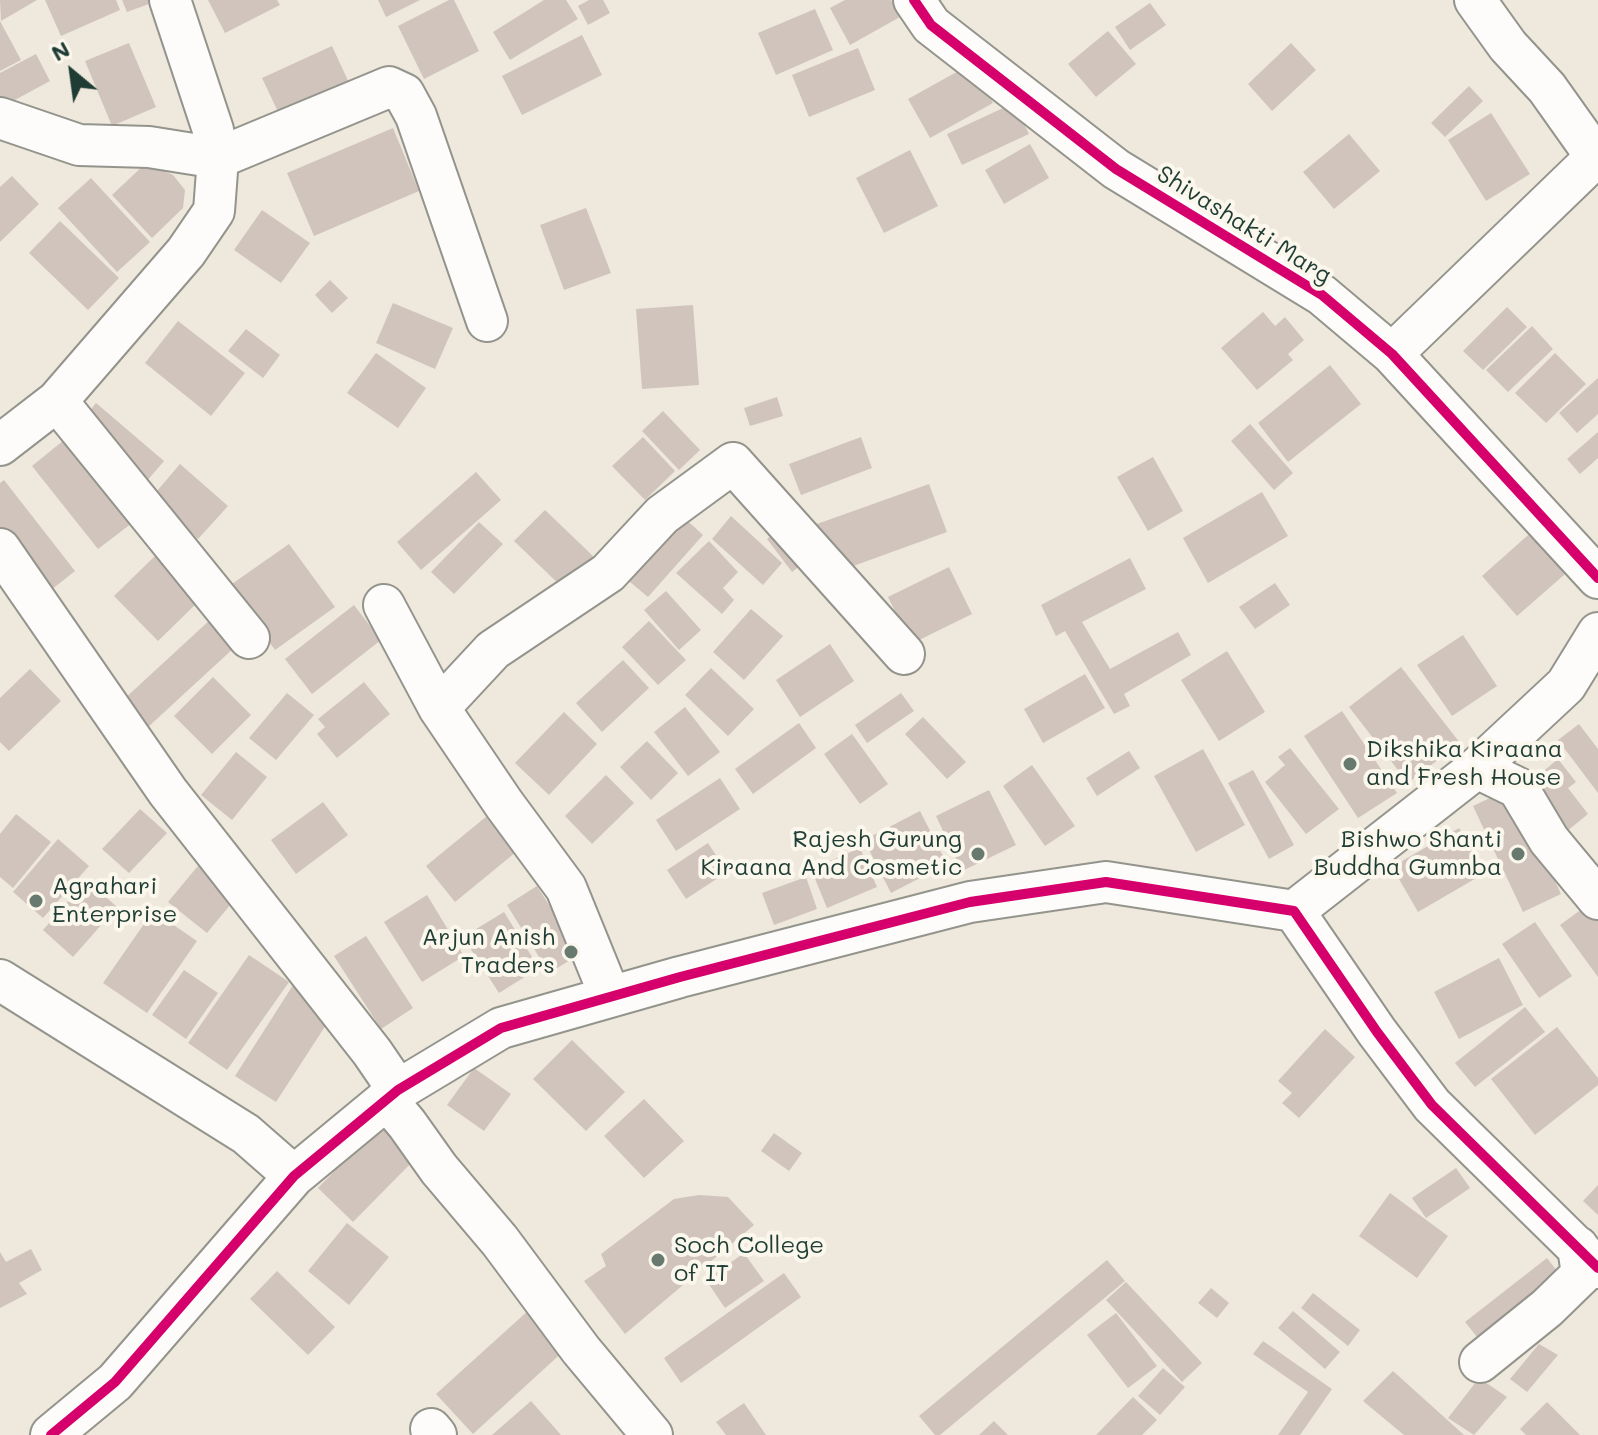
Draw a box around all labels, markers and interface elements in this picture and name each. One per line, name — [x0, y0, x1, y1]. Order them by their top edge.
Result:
north arrow — [32, 32, 112, 112]
text: N — [46, 34, 74, 67]
street label: Shivashakti Marg — [1151, 160, 1337, 290]
place label: Dikshika Kiraana and Fresh House — [1366, 736, 1563, 792]
marker: Dikshika Kiraana and Fresh House — [1341, 755, 1359, 773]
place label: Rajesh Gurung Kiraana And Cosmetic — [700, 826, 962, 882]
place label: Bishwo Shanti Buddha Gumnba — [1314, 826, 1502, 882]
marker: Rajesh Gurung Kiraana And Cosmetic — [969, 845, 987, 863]
marker: Bishwo Shanti Buddha Gumnba — [1509, 845, 1527, 863]
place label: Agrahari Enterprise — [52, 873, 177, 929]
marker: Agrahari Enterprise — [27, 892, 45, 910]
place label: Arjun Anish Traders — [422, 924, 555, 980]
marker: Arjun Anish Traders — [562, 943, 580, 961]
place label: Soch College of IT — [674, 1232, 824, 1288]
marker: Soch College of IT — [649, 1251, 667, 1269]

